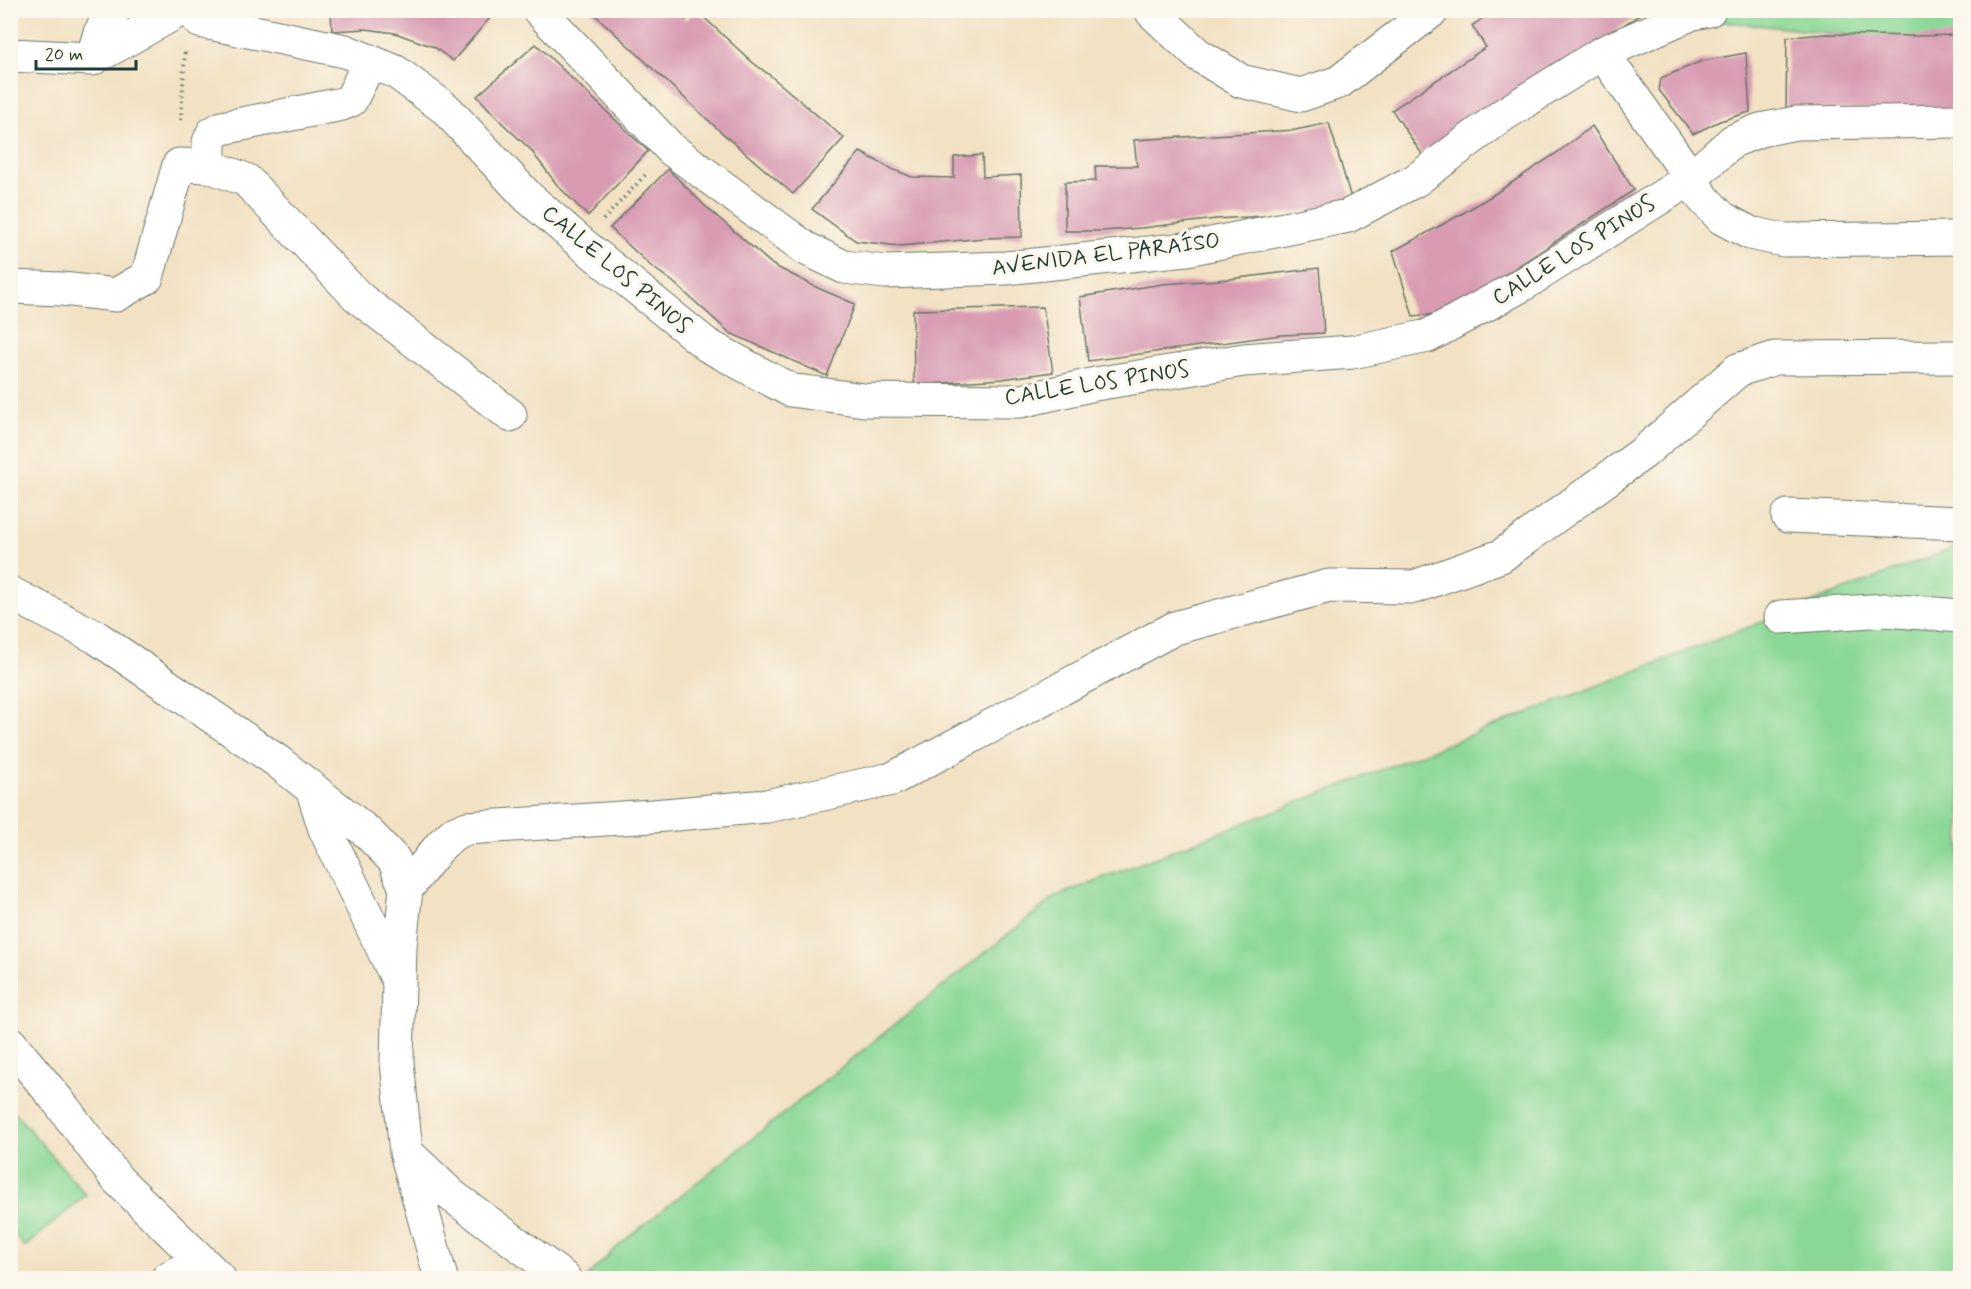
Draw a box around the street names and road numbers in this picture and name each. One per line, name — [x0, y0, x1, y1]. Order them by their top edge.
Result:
street label: CALLE LOS PINOS — [1487, 190, 1661, 312]
street label: CALLE LOS PINOS — [536, 199, 696, 341]
street label: AVENIDA EL PARAÍSO — [990, 226, 1222, 283]
street label: CALLE LOS PINOS — [1003, 356, 1191, 412]

